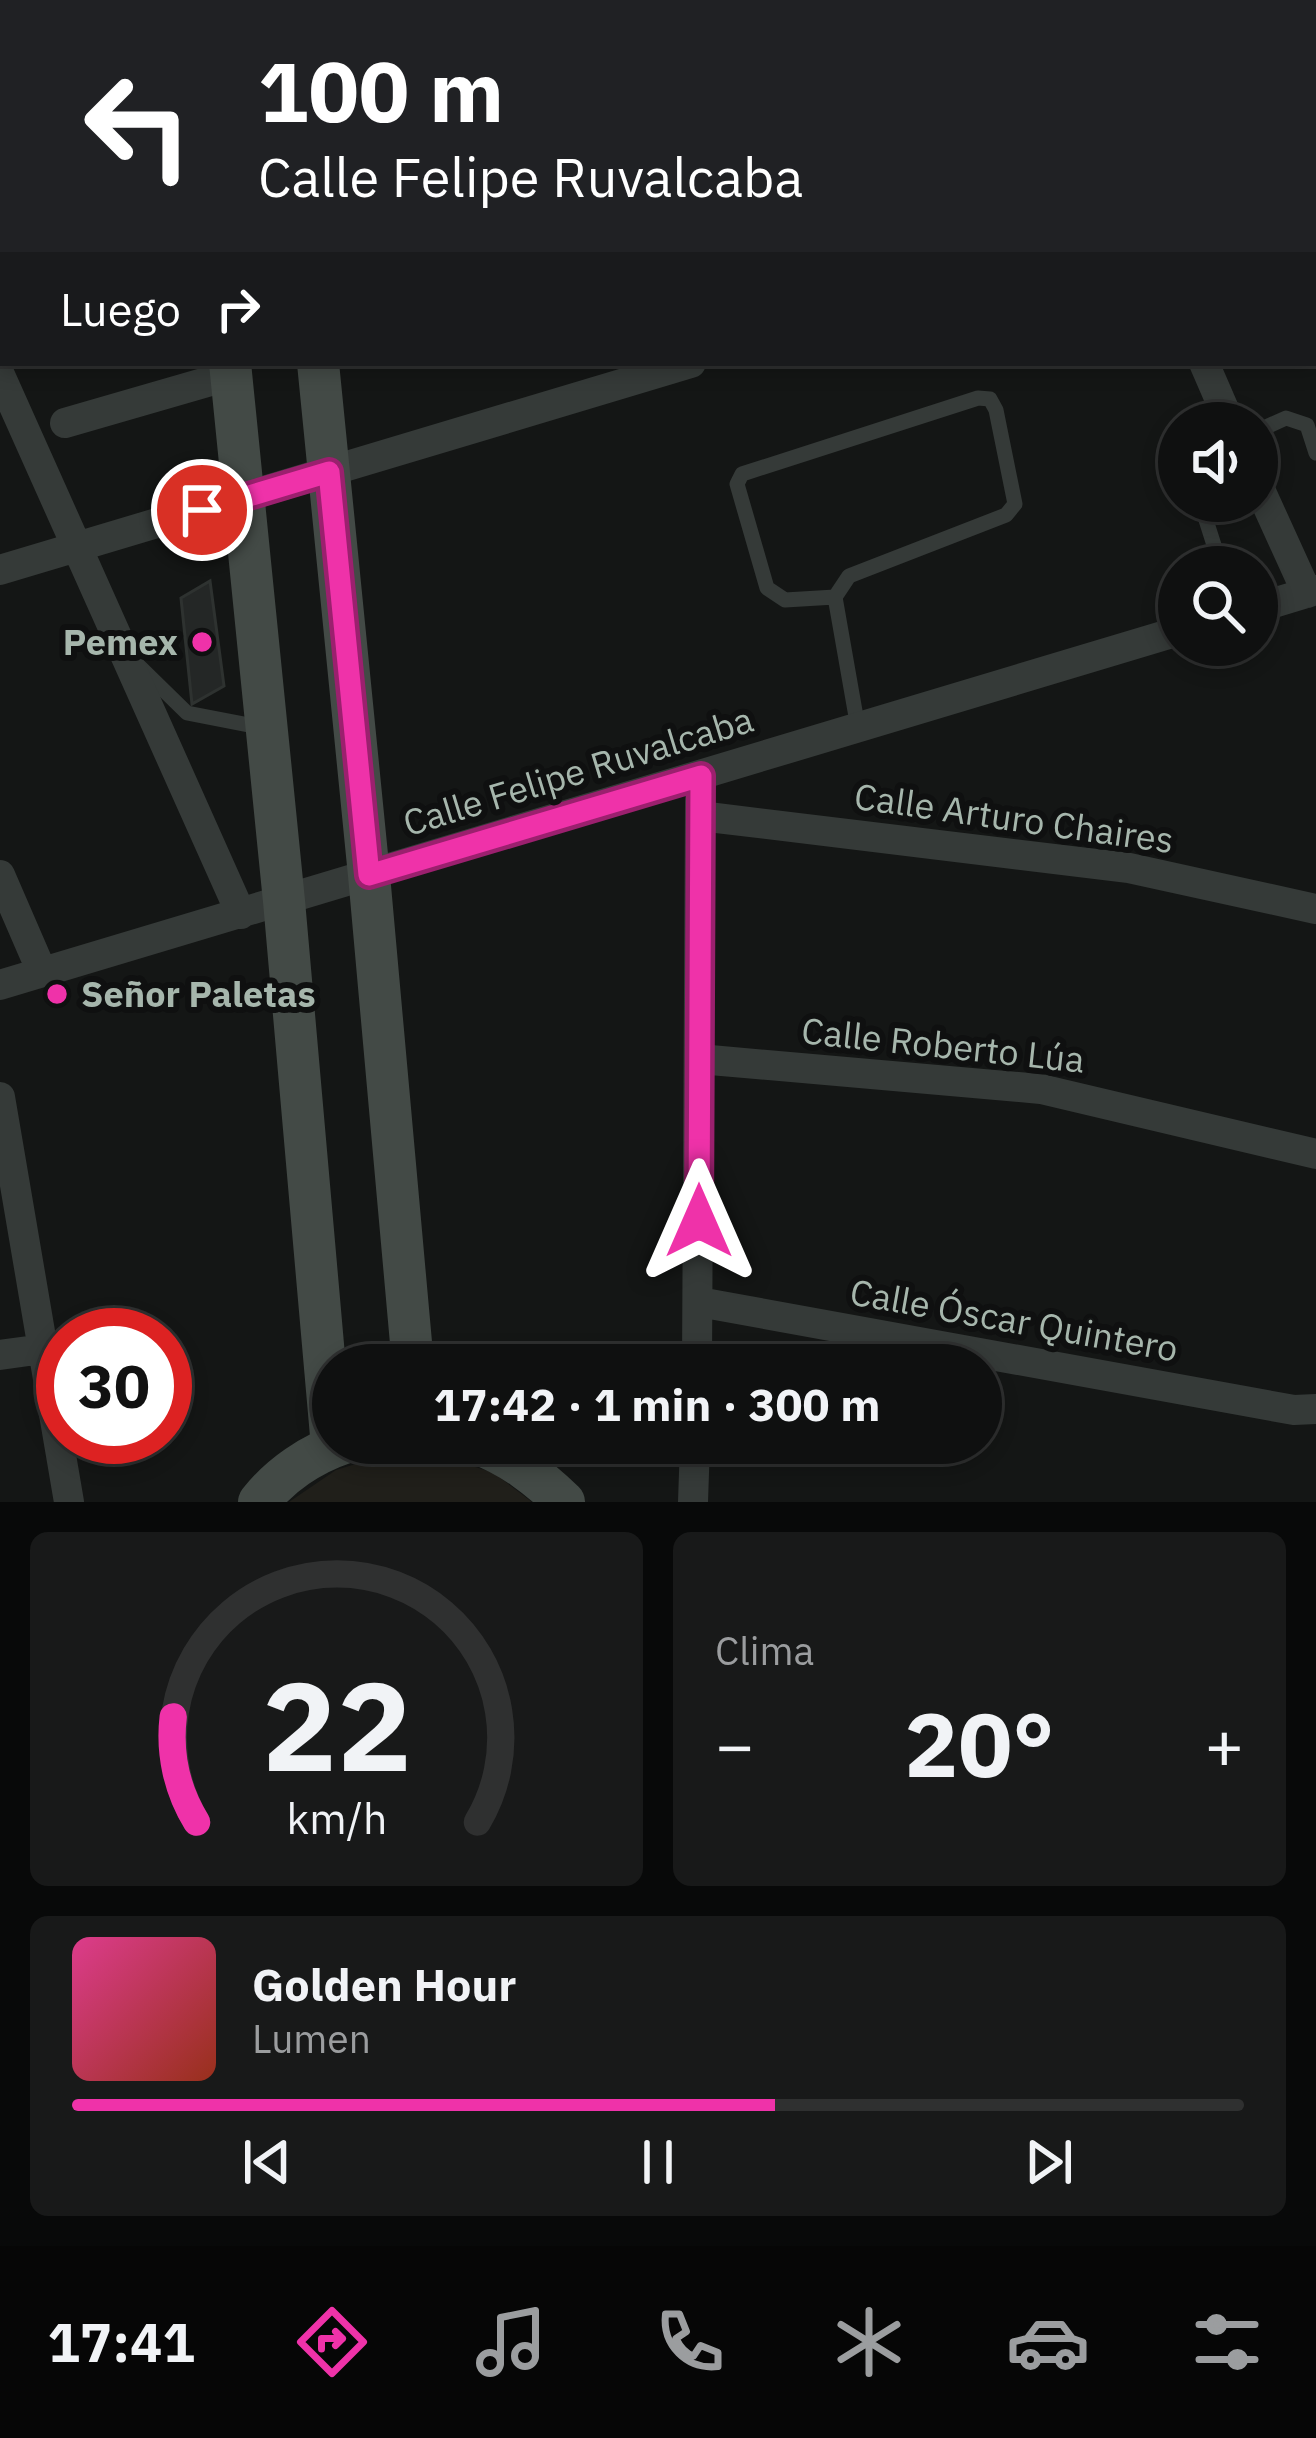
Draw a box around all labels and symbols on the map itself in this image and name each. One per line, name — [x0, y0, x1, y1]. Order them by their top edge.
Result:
pin — [151, 459, 253, 561]
place label: Pemex — [63, 618, 178, 665]
marker: Pemex — [189, 629, 215, 655]
street label: Calle Felipe Ruvalcaba — [397, 695, 759, 846]
street label: Calle Arturo Chaires — [851, 772, 1177, 863]
place label: Señor Paletas — [81, 970, 316, 1017]
marker: Señor Paletas — [44, 981, 70, 1007]
street label: Calle Roberto Lúa — [799, 1006, 1087, 1083]
position arrow — [636, 1158, 762, 1284]
street label: Calle Óscar Quintero — [846, 1268, 1182, 1371]
speed limit sign: 30 — [36, 1308, 192, 1464]

